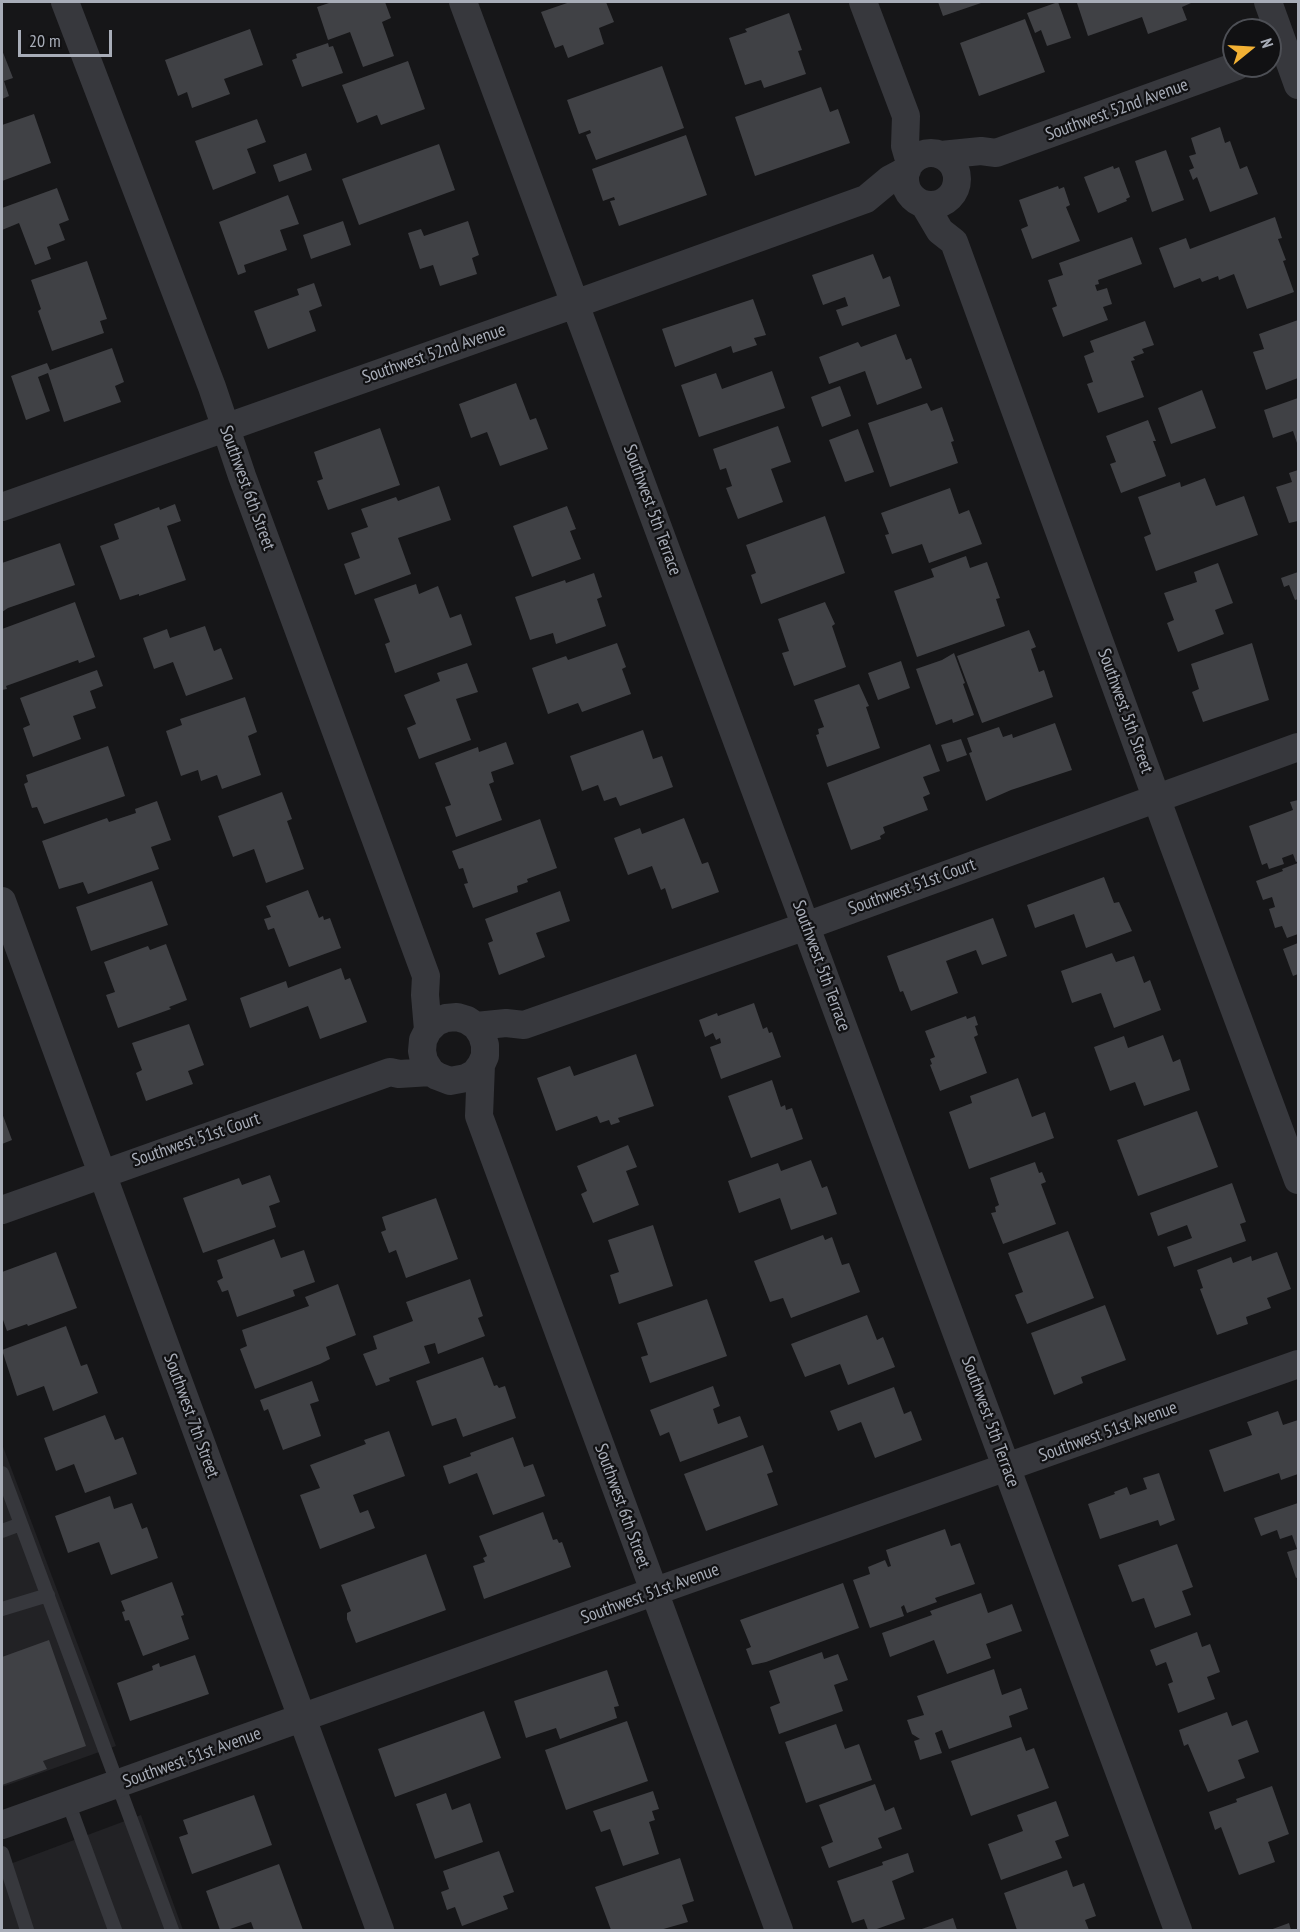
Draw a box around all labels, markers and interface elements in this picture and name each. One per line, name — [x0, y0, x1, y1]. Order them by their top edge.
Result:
scale bar — [21, 18, 116, 56]
north arrow — [1222, 18, 1282, 78]
text: 20 m — [29, 29, 61, 52]
text: N — [1256, 36, 1278, 50]
street label: Southwest 52nd Avenue — [1043, 74, 1191, 146]
street label: Southwest 52nd Avenue — [360, 319, 508, 389]
street label: Southwest 6th Street — [214, 423, 280, 553]
street label: Southwest 5th Terrace — [618, 442, 686, 578]
street label: Southwest 5th Street — [1092, 646, 1158, 776]
street label: Southwest 51st Court — [846, 854, 978, 920]
street label: Southwest 5th Terrace — [787, 898, 855, 1034]
street label: Southwest 51st Court — [129, 1108, 263, 1172]
street label: Southwest 7th Street — [158, 1351, 224, 1481]
street label: Southwest 5th Terrace — [956, 1354, 1024, 1490]
street label: Southwest 51st Avenue — [1036, 1397, 1180, 1467]
street label: Southwest 6th Street — [589, 1441, 655, 1571]
street label: Southwest 51st Avenue — [578, 1559, 722, 1629]
street label: Southwest 51st Avenue — [120, 1723, 264, 1793]

